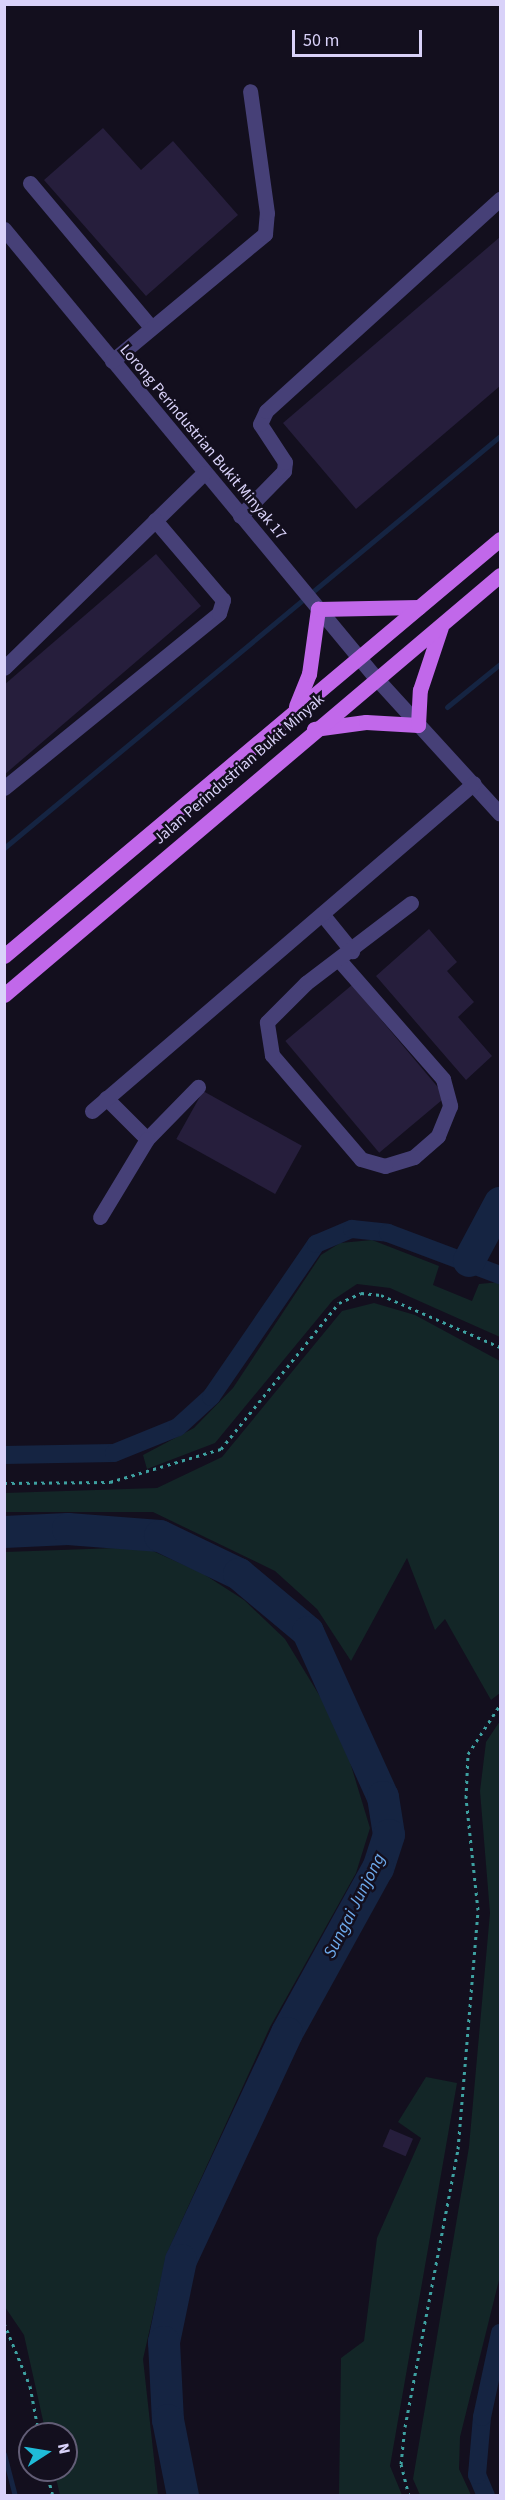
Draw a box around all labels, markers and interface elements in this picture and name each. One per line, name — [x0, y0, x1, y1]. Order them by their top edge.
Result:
scale bar — [295, 18, 426, 56]
text: 50 m — [303, 28, 339, 53]
street label: Lorong Perindustrian Bukit Minyak 17 — [116, 340, 290, 544]
street label: Jalan Perindustrian Bukit Minyak — [150, 690, 328, 848]
water label: Sungai Junjong — [319, 1850, 391, 1962]
north arrow — [18, 2422, 78, 2482]
text: N — [52, 2441, 76, 2456]

